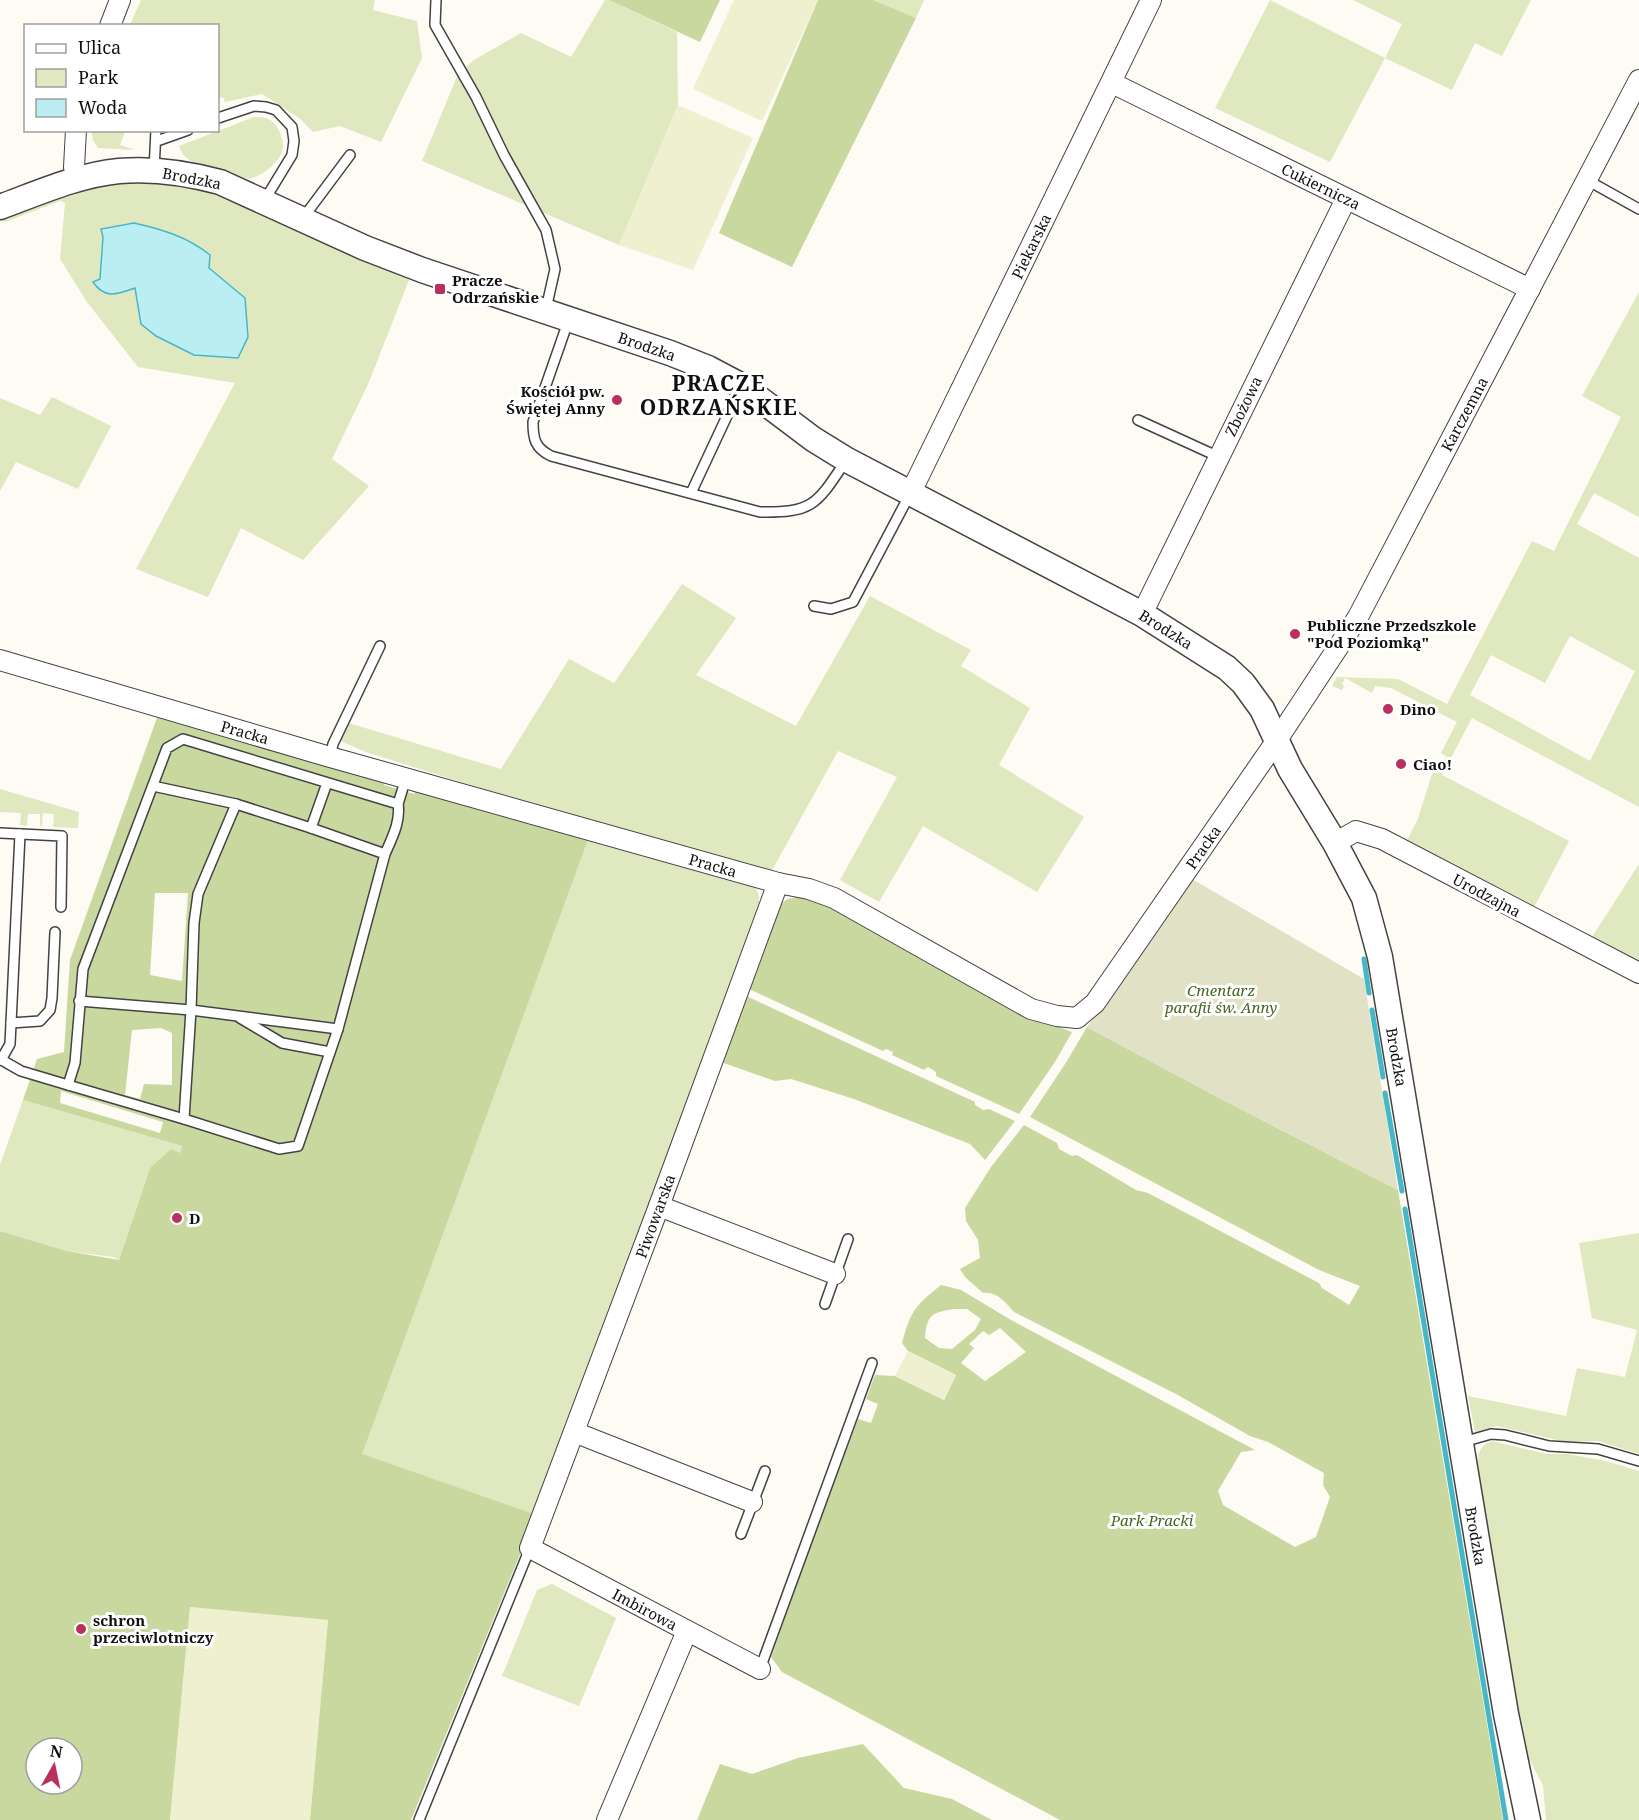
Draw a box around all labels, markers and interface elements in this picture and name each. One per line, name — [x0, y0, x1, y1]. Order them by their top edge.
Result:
legend — [24, 24, 219, 132]
text: Ulica — [78, 35, 121, 59]
text: Park — [78, 65, 118, 89]
text: Woda — [78, 95, 127, 119]
street label: Cukiernicza — [1278, 158, 1364, 214]
street label: Brodzka — [161, 162, 223, 194]
street label: Piekarska — [1007, 210, 1055, 282]
place label: Pracze Odrzańskie — [452, 270, 539, 307]
marker: Pracze Odrzańskie — [433, 282, 447, 296]
street label: Brodzka — [616, 327, 678, 365]
district label: PRACZE ODRZAŃSKIE — [640, 369, 798, 421]
street label: Zbożowa — [1220, 373, 1266, 439]
street label: Karczemna — [1436, 373, 1492, 455]
place label: Kościół pw. Świętej Anny — [506, 381, 605, 418]
marker: Kościół pw. Świętej Anny — [610, 393, 624, 407]
street label: Brodzka — [1135, 605, 1197, 653]
place label: Publiczne Przedszkole "Pod Poziomką" — [1307, 615, 1476, 652]
marker: Publiczne Przedszkole "Pod Poziomką" — [1288, 627, 1302, 641]
place label: Dino — [1400, 699, 1436, 719]
marker: Dino — [1381, 702, 1395, 716]
street label: Pracka — [219, 716, 271, 748]
place label: Ciao! — [1413, 754, 1452, 774]
marker: Ciao! — [1394, 757, 1408, 771]
street label: Pracka — [1181, 821, 1225, 873]
street label: Pracka — [687, 849, 739, 881]
street label: Urodzajna — [1449, 869, 1525, 921]
park label: Cmentarz parafii św. Anny — [1164, 980, 1277, 1017]
street label: Brodzka — [1382, 1026, 1412, 1088]
street label: Piwowarska — [631, 1171, 679, 1261]
place label: D — [189, 1208, 201, 1228]
marker: D — [170, 1211, 184, 1225]
street label: Brodzka — [1461, 1505, 1491, 1567]
park label: Park Pracki — [1110, 1510, 1194, 1530]
street label: Imbirowa — [609, 1584, 681, 1634]
place label: schron przeciwlotniczy — [93, 1610, 214, 1647]
marker: schron przeciwlotniczy — [74, 1622, 88, 1636]
north arrow — [24, 1736, 84, 1796]
text: N — [48, 1739, 65, 1763]

